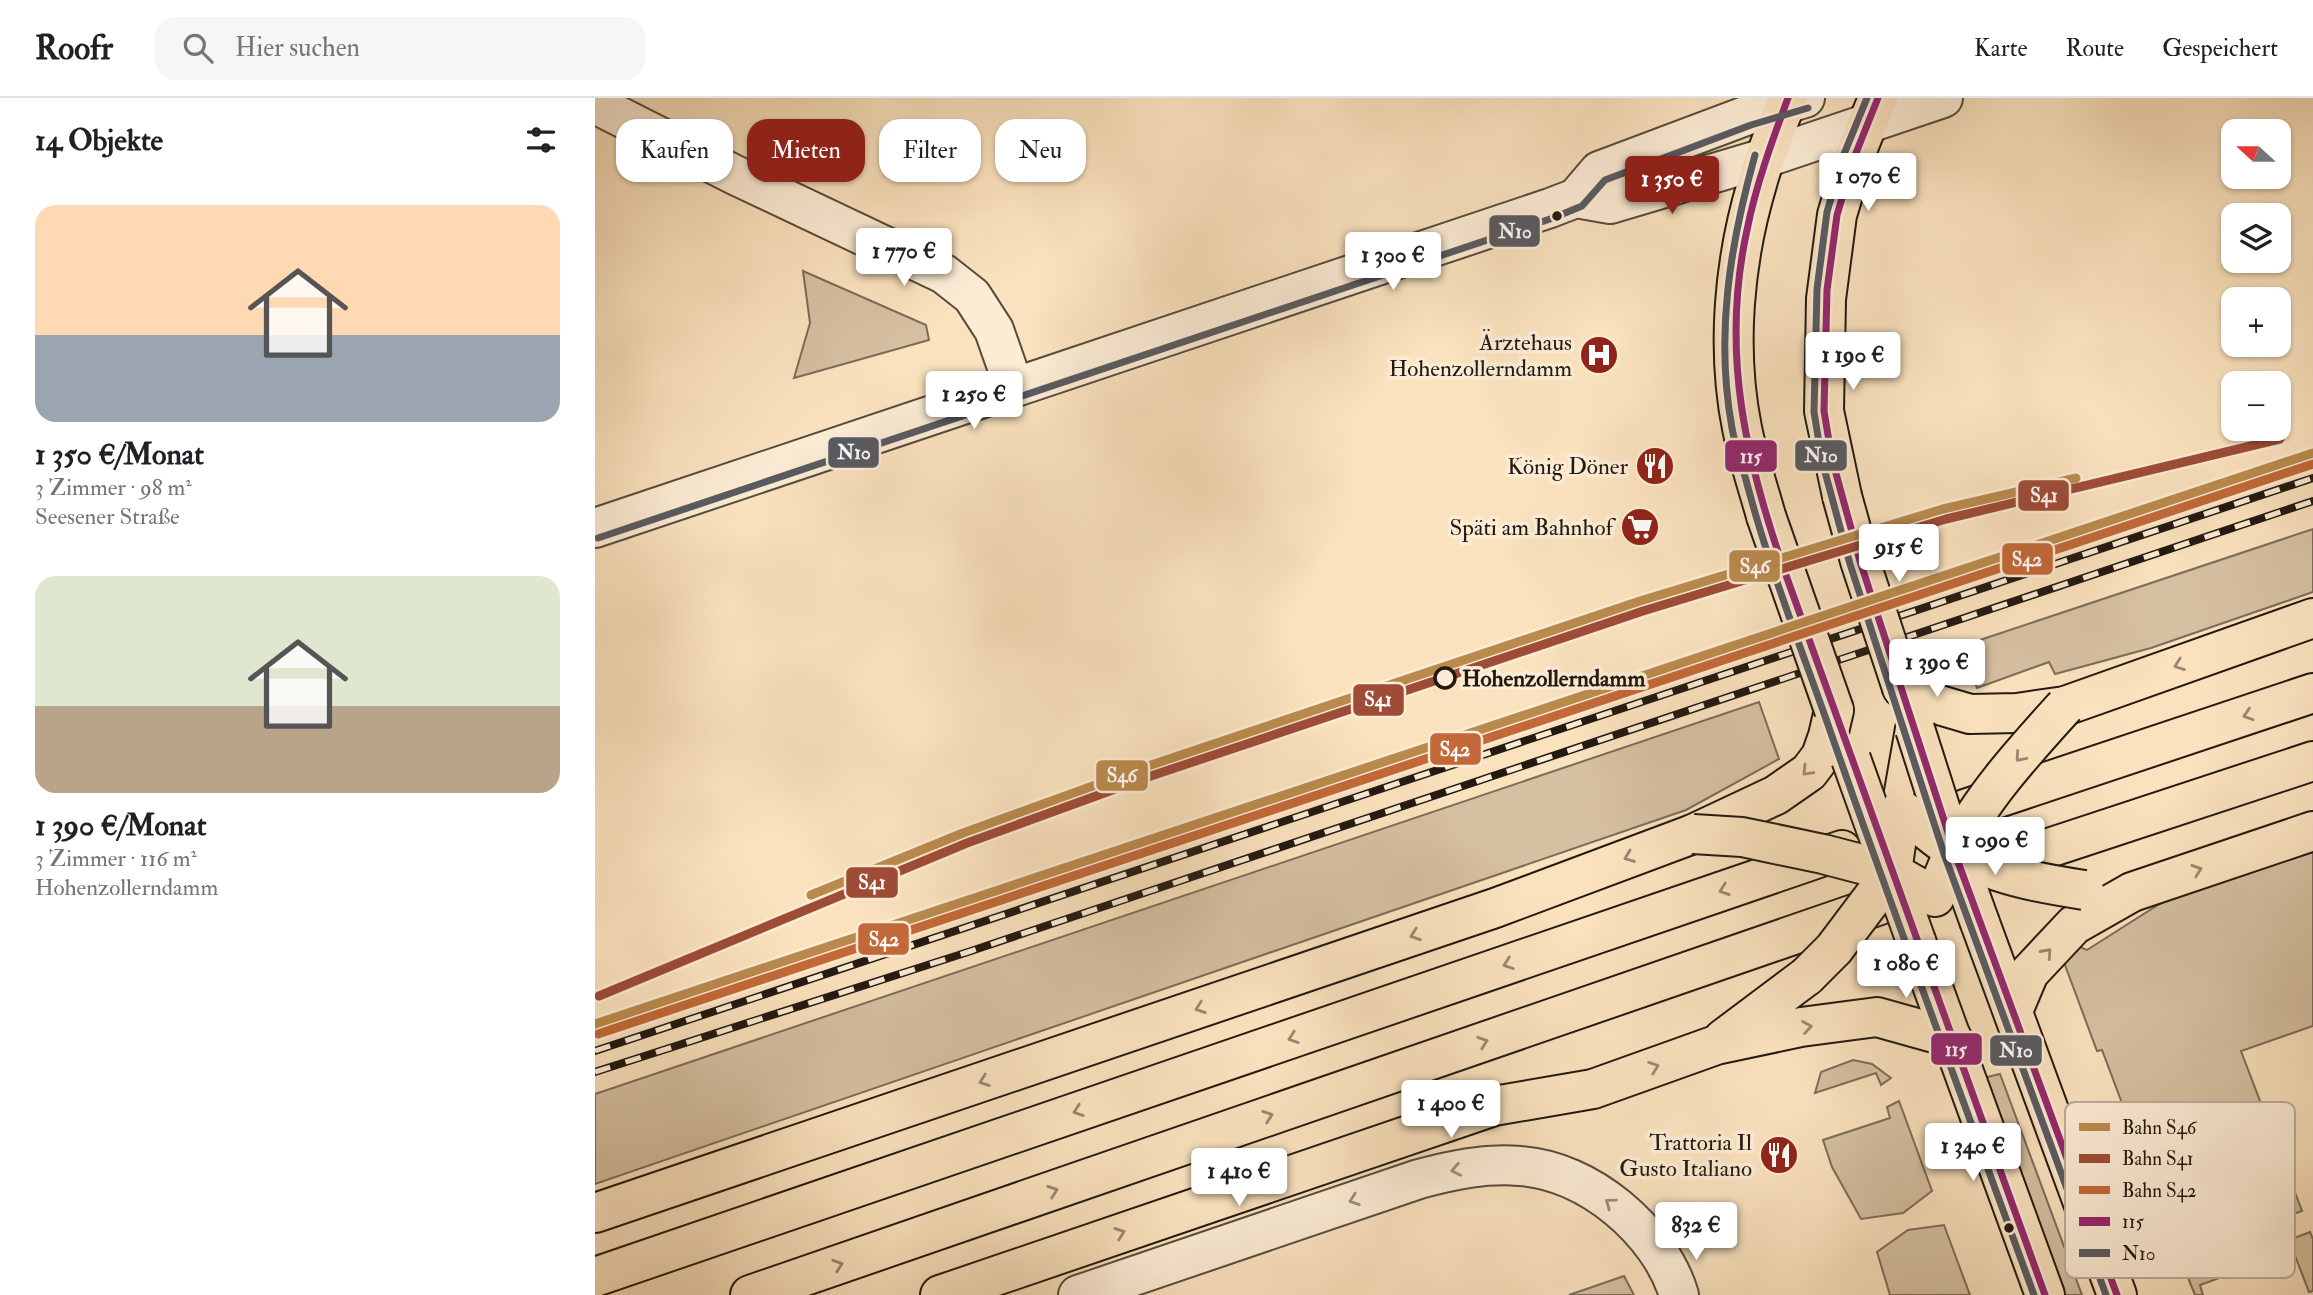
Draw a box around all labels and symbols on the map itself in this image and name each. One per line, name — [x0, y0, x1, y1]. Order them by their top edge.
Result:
north arrow — [2221, 119, 2291, 189]
pin: 1 070 € — [1803, 153, 1933, 213]
pin: 1 350 € — [1607, 156, 1737, 216]
unlabelled marker — [1550, 209, 1564, 223]
line badge: N10 — [1488, 214, 1541, 248]
text: N10 — [1497, 220, 1532, 244]
pin: 1 770 € — [839, 228, 969, 288]
pin: 1 300 € — [1328, 232, 1458, 292]
place label: Ärztehaus Hohenzollerndamm — [1389, 328, 1572, 383]
pin: 1 190 € — [1788, 332, 1918, 392]
hospital icon: Ärztehaus Hohenzollerndamm — [1578, 334, 1620, 376]
pin: 1 250 € — [909, 372, 1039, 431]
line badge: N10 — [827, 436, 880, 469]
line badge: 115 — [1724, 439, 1778, 473]
line badge: N10 — [1794, 439, 1848, 472]
text: N10 — [836, 441, 871, 465]
text: N10 — [1803, 444, 1838, 468]
restaurant icon: König Döner — [1634, 445, 1676, 487]
text: 115 — [1740, 445, 1763, 469]
place label: König Döner — [1507, 452, 1628, 481]
line badge: S41 — [2017, 479, 2070, 512]
text: S41 — [2030, 484, 2058, 508]
supermarket icon: Späti am Bahnhof — [1619, 506, 1661, 548]
place label: Späti am Bahnhof — [1450, 513, 1617, 543]
pin: 915 € — [1850, 524, 1948, 584]
line badge: S42 — [2001, 542, 2054, 576]
text: S42 — [2012, 548, 2043, 572]
line badge: S46 — [1728, 549, 1781, 583]
text: S46 — [1740, 555, 1772, 579]
pin: 1 390 € — [1872, 640, 2002, 699]
one-way arrow — [2174, 657, 2186, 671]
place label: Hohenzollerndamm — [1462, 664, 1645, 693]
marker: Hohenzollerndamm — [1434, 667, 1456, 689]
line badge: S41 — [1352, 683, 1405, 717]
text: S41 — [1364, 688, 1392, 712]
one-way arrow — [2243, 707, 2255, 721]
line badge: S42 — [1429, 732, 1482, 766]
text: S42 — [1440, 738, 1471, 762]
one-way arrow — [2016, 749, 2028, 762]
line badge: S46 — [1095, 759, 1149, 792]
one-way arrow — [1803, 763, 1816, 776]
text: S46 — [1107, 764, 1139, 788]
pin: 1 090 € — [1930, 818, 2060, 877]
one-way arrow — [1624, 849, 1636, 863]
one-way arrow — [2190, 864, 2203, 878]
line badge: S41 — [845, 866, 899, 899]
text: S41 — [858, 871, 886, 895]
one-way arrow — [1718, 882, 1730, 896]
line badge: S42 — [857, 922, 910, 956]
one-way arrow — [1410, 927, 1422, 941]
text: S42 — [869, 928, 900, 952]
pin: 1 080 € — [1841, 940, 1971, 1000]
one-way arrow — [2039, 948, 2051, 961]
one-way arrow — [1503, 956, 1515, 970]
one-way arrow — [1194, 1000, 1206, 1014]
one-way arrow — [1801, 1020, 1812, 1035]
one-way arrow — [1288, 1030, 1300, 1044]
line badge: 115 — [1930, 1032, 1983, 1066]
line badge: N10 — [1989, 1034, 2043, 1067]
one-way arrow — [1477, 1036, 1489, 1050]
text: 115 — [1945, 1038, 1968, 1062]
text: N10 — [1998, 1039, 2033, 1063]
one-way arrow — [1648, 1061, 1660, 1075]
one-way arrow — [979, 1073, 991, 1087]
pin: 1 400 € — [1386, 1080, 1516, 1140]
legend — [2065, 1102, 2295, 1278]
one-way arrow — [1072, 1103, 1085, 1117]
one-way arrow — [1262, 1110, 1274, 1124]
text: Bahn S46 — [2122, 1116, 2198, 1140]
pin: 1 340 € — [1908, 1124, 2038, 1183]
place label: Trattoria Il Gusto Italiano — [1619, 1128, 1752, 1183]
restaurant icon: Trattoria Il Gusto Italiano — [1758, 1134, 1800, 1176]
text: Bahn S41 — [2122, 1147, 2194, 1171]
pin: 1 410 € — [1174, 1148, 1304, 1208]
one-way arrow — [1450, 1162, 1462, 1177]
text: Bahn S42 — [2122, 1179, 2196, 1203]
one-way arrow — [1046, 1185, 1059, 1199]
one-way arrow — [1349, 1192, 1361, 1206]
one-way arrow — [1605, 1199, 1618, 1211]
pin: 832 € — [1647, 1202, 1745, 1262]
text: 115 — [2122, 1210, 2145, 1234]
unlabelled marker — [2002, 1221, 2016, 1235]
one-way arrow — [1114, 1227, 1126, 1241]
text: N10 — [2122, 1242, 2155, 1266]
one-way arrow — [831, 1259, 844, 1273]

